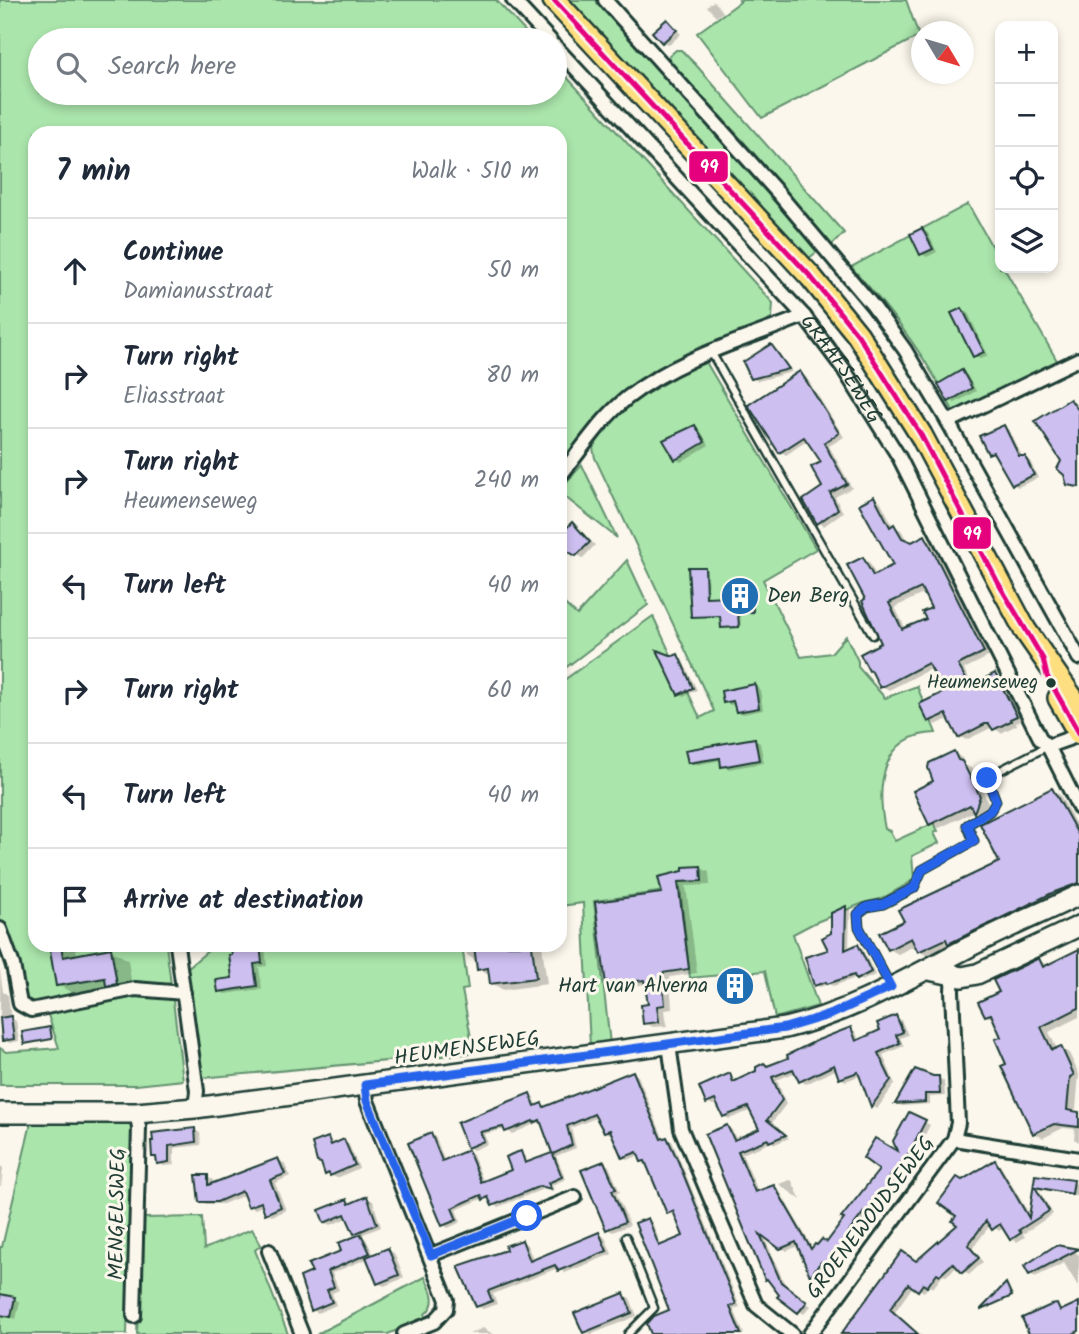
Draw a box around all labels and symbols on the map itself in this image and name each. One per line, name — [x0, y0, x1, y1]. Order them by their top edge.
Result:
north arrow — [911, 21, 974, 84]
line badge: 99 — [688, 150, 729, 183]
text: 99 — [699, 153, 719, 183]
street label: GRAAFSEWEG — [792, 307, 891, 430]
line badge: 99 — [952, 516, 992, 550]
text: 99 — [962, 520, 982, 550]
building icon: Den Berg — [719, 575, 761, 617]
place label: Den Berg — [767, 580, 849, 613]
place label: Heumenseweg — [927, 668, 1038, 698]
marker: Heumenseweg — [1044, 676, 1058, 690]
route end — [971, 762, 1002, 793]
building icon: Hart van Alverna — [714, 965, 756, 1007]
place label: Hart van Alverna — [558, 970, 708, 1003]
street label: HEUMENSEWEG — [392, 1022, 542, 1076]
street label: GROENEWOUDSEWEG — [799, 1129, 943, 1307]
street label: MENGELSWEG — [100, 1148, 136, 1280]
route start — [511, 1200, 542, 1231]

